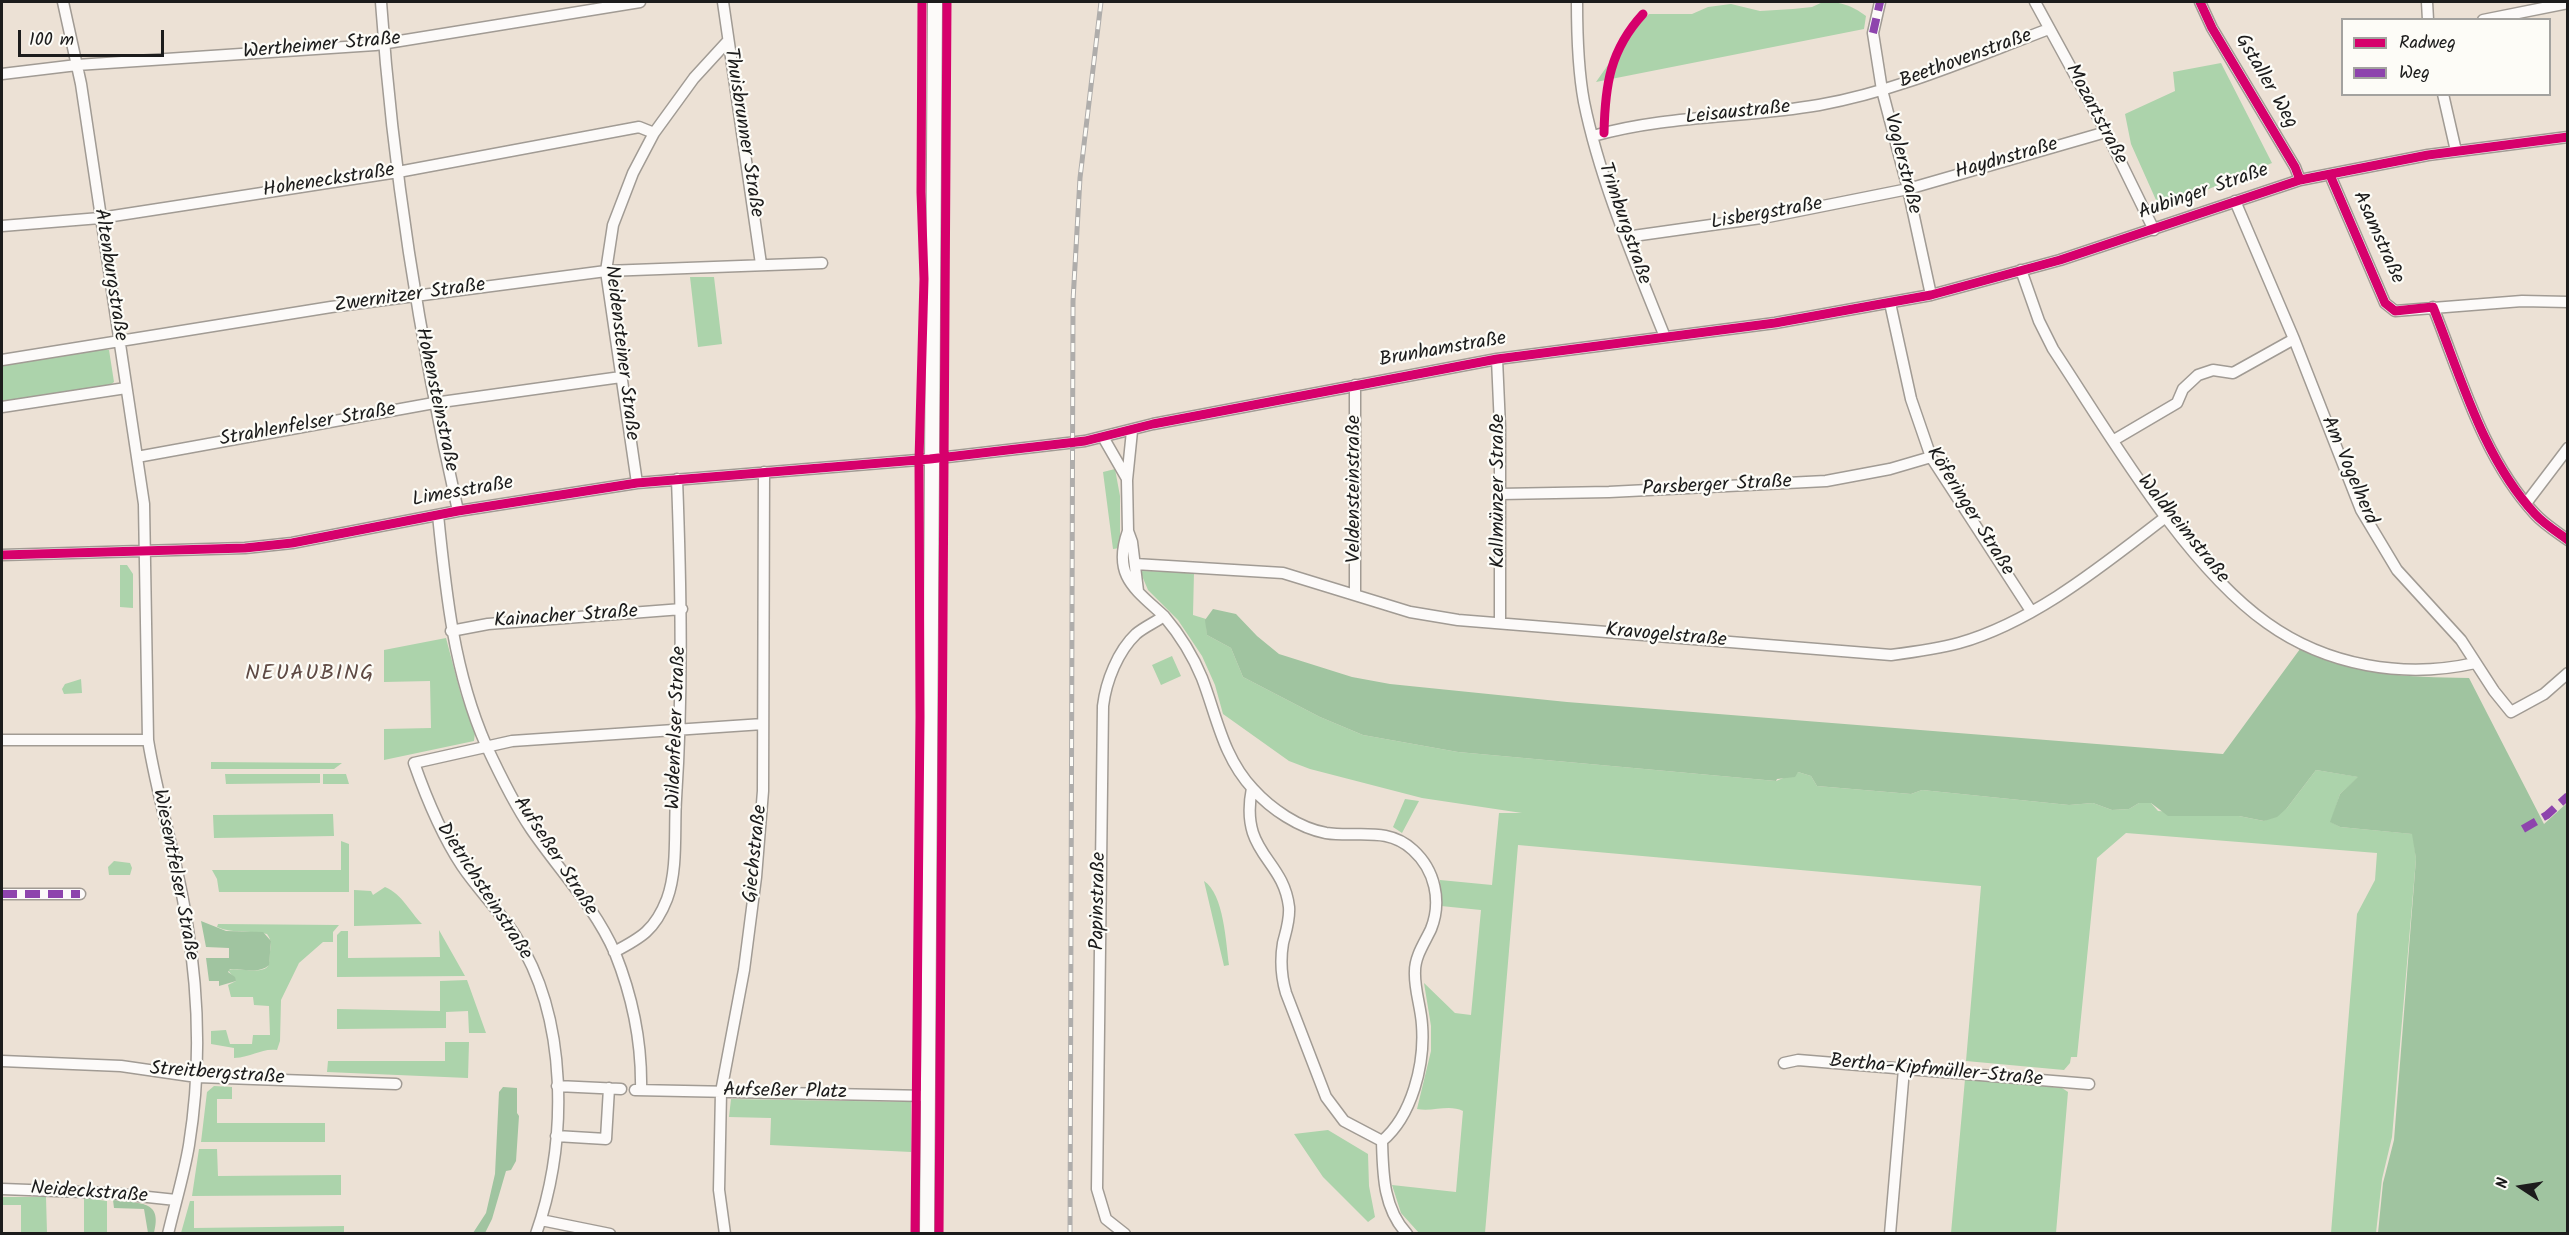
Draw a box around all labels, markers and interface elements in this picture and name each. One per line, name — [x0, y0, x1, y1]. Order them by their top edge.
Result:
scale bar — [21, 18, 166, 56]
legend — [2341, 18, 2551, 96]
street label: Beethovenstraße — [1896, 25, 2036, 95]
text: 100 m — [29, 26, 74, 55]
street label: Wertheimer Straße — [242, 28, 402, 66]
text: Radweg — [2399, 29, 2456, 58]
street label: Gstaller Weg — [2228, 30, 2302, 134]
street label: Thuisbrunner Straße — [717, 47, 767, 219]
text: Weg — [2399, 59, 2430, 88]
street label: Mozartstraße — [2059, 61, 2131, 169]
street label: Leisaustraße — [1684, 97, 1792, 131]
street label: Voglerstraße — [1877, 111, 1925, 217]
street label: Haydnstraße — [1953, 134, 2061, 186]
street label: Hoheneckstraße — [261, 160, 397, 204]
street label: Trimburgstraße — [1591, 160, 1655, 288]
street label: Aubinger Straße — [2136, 160, 2272, 226]
street label: Asamstraße — [2346, 188, 2408, 288]
street label: Lisbergstraße — [1709, 193, 1825, 237]
street label: Altenburgstraße — [87, 207, 131, 343]
street label: Neidensteiner Straße — [597, 264, 643, 442]
street label: Zwernitzer Straße — [333, 275, 487, 319]
street label: Hohensteinstraße — [408, 326, 462, 474]
street label: Brunhamstraße — [1378, 328, 1508, 374]
street label: Strahlenfelser Straße — [218, 399, 398, 453]
street label: Am Vogelherd — [2314, 413, 2382, 529]
street label: Kallmünzer Straße — [1488, 414, 1512, 568]
street label: Veldensteinstraße — [1344, 415, 1368, 563]
street label: Köferinger Straße — [1920, 443, 2018, 581]
street label: Parsberger Straße — [1642, 471, 1792, 503]
street label: Waldheimstraße — [2131, 471, 2233, 589]
street label: Limesstraße — [411, 472, 515, 514]
street label: Kainacher Straße — [493, 601, 639, 635]
street label: Kravogelstraße — [1604, 620, 1728, 654]
street label: Wildenfelser Straße — [663, 646, 693, 810]
district label: NEUAUBING — [245, 662, 375, 688]
street label: Wiesentfelser Straße — [146, 787, 202, 963]
street label: Aufseßer Straße — [507, 793, 601, 921]
street label: Giechstraße — [740, 804, 774, 904]
street label: Dietrichsteinstraße — [430, 819, 536, 965]
street label: Papinstraße — [1087, 852, 1113, 950]
street label: Bertha-Kipfmüller-Straße — [1828, 1051, 2044, 1093]
street label: Streitbergstraße — [149, 1058, 285, 1092]
street label: Aufseßer Platz — [723, 1080, 847, 1106]
north arrow — [2491, 1157, 2551, 1217]
text: N — [2490, 1176, 2516, 1191]
street label: Neideckstraße — [30, 1178, 148, 1210]

